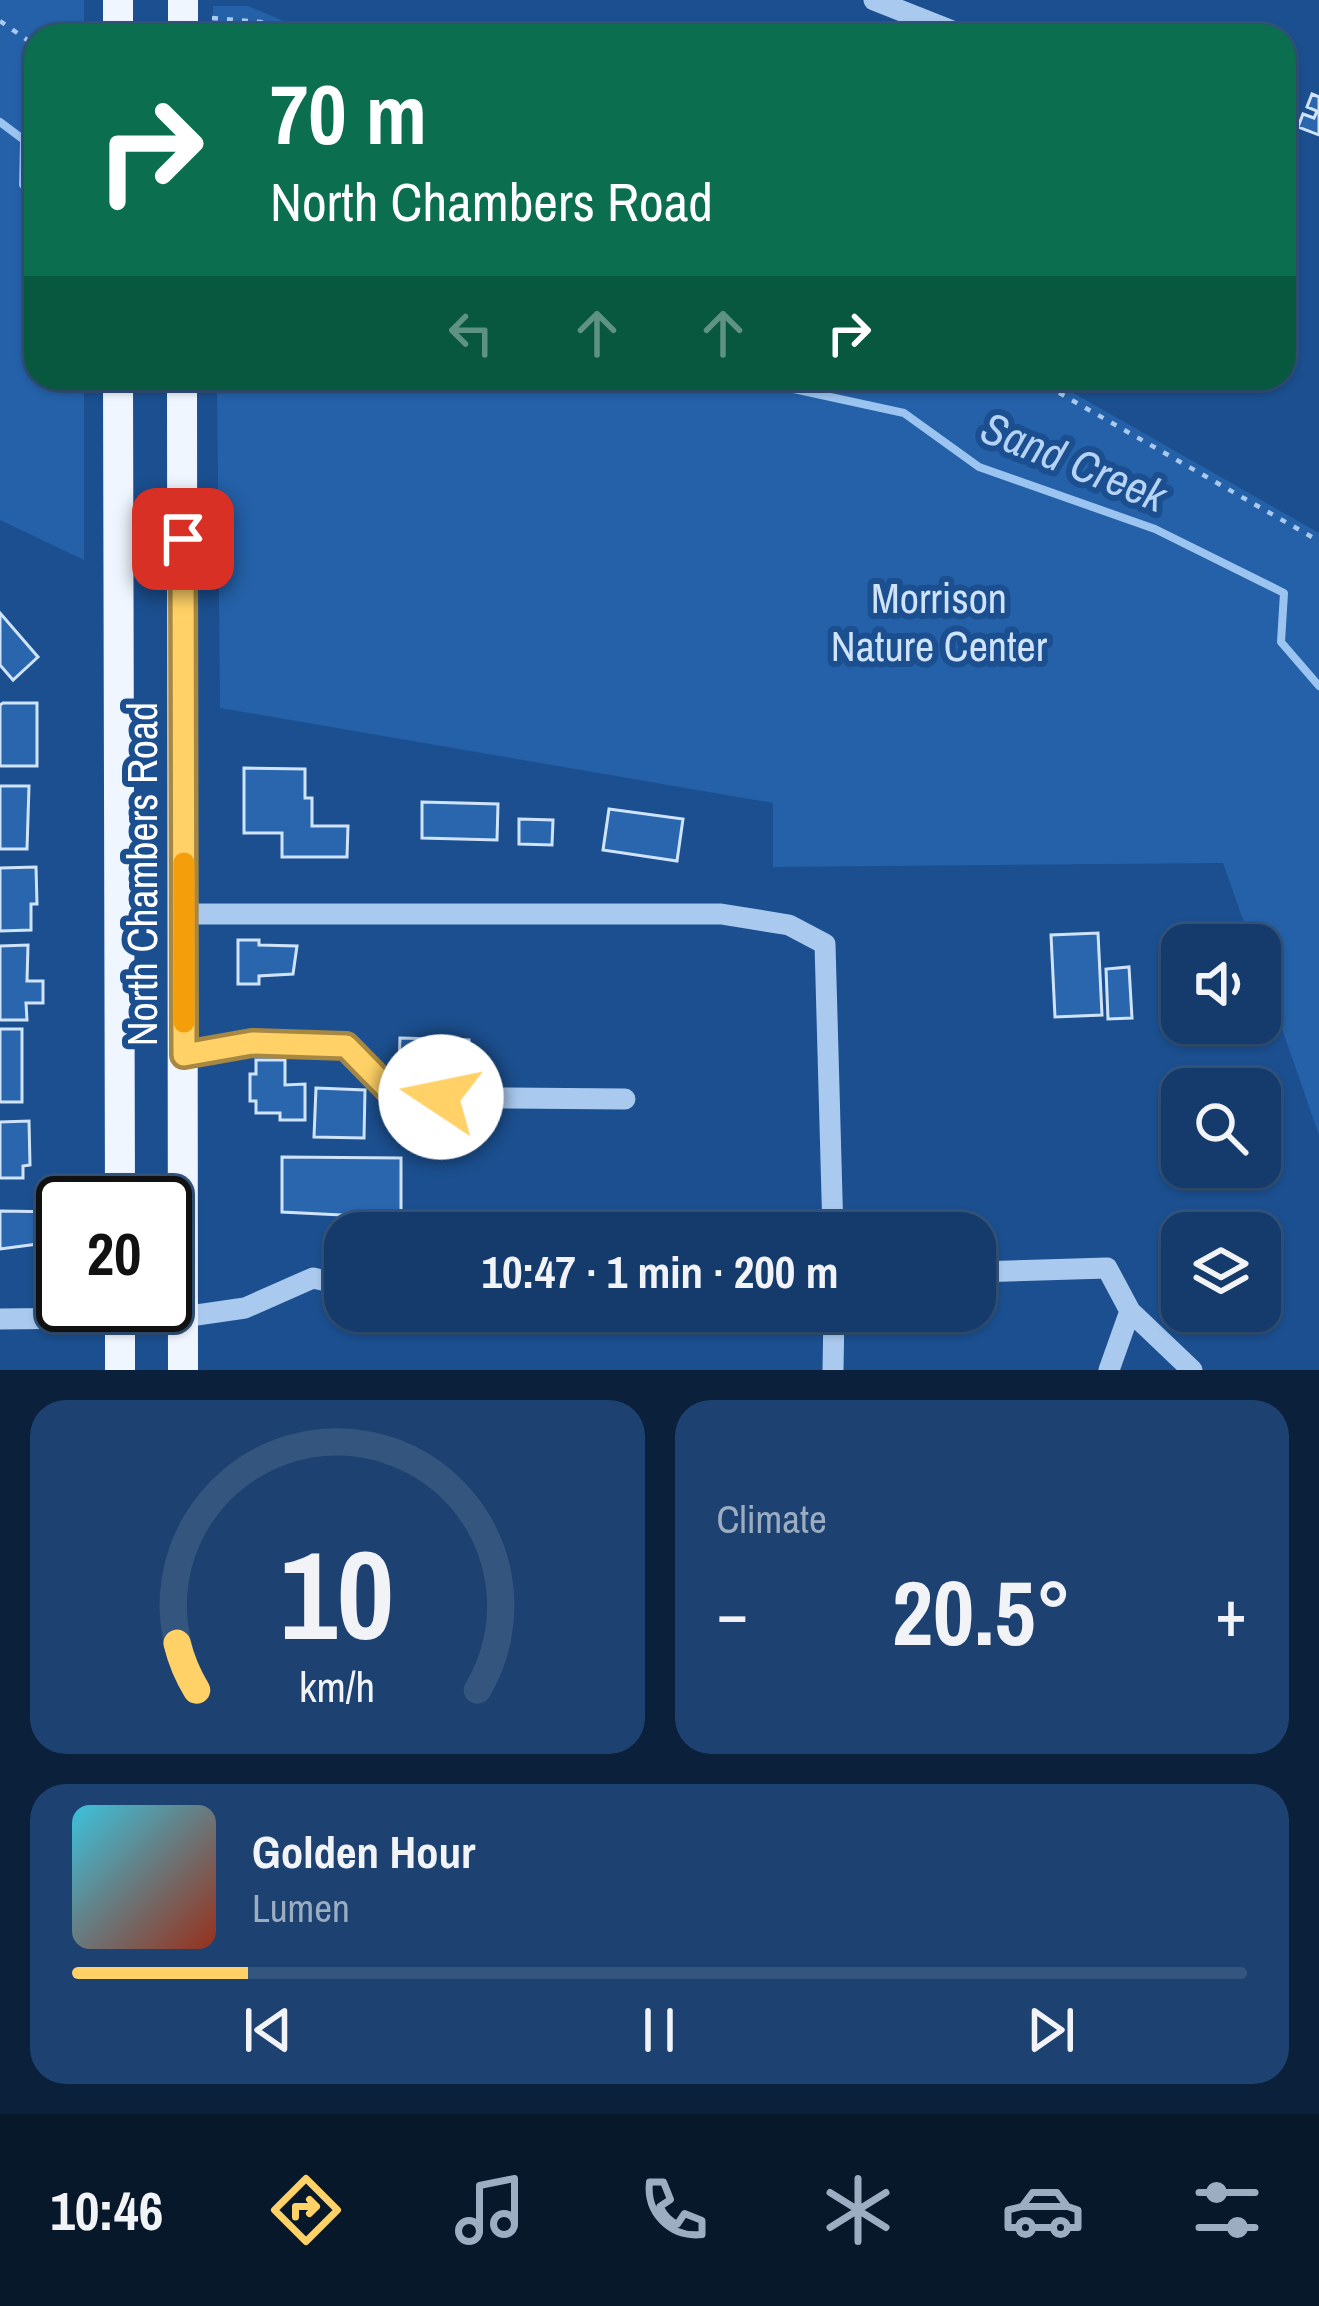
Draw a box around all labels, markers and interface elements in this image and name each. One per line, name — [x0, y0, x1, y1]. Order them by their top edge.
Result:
text: 70 m — [270, 57, 427, 170]
icon: right — [72, 72, 228, 228]
text: North Chambers Road — [270, 165, 713, 238]
icon: left — [438, 300, 504, 366]
icon: ahead — [564, 300, 630, 366]
icon: ahead — [690, 300, 756, 366]
icon: right — [816, 300, 882, 366]
water label: Sand Creek — [972, 396, 1177, 526]
pin — [132, 488, 234, 590]
icon: arrive — [150, 506, 216, 572]
park label: Morrison Nature Center — [831, 570, 1048, 674]
street label: North Chambers Road — [114, 702, 170, 1046]
map controls — [1161, 924, 1281, 1332]
button: sound — [1161, 924, 1281, 1044]
position arrow — [378, 1034, 504, 1160]
button: search — [1161, 1068, 1281, 1188]
speed limit sign: 20 — [36, 1176, 192, 1332]
button: layers — [1161, 1212, 1281, 1332]
text: 10:47 · 1 min · 200 m — [482, 1241, 838, 1302]
text: Climate — [717, 1493, 827, 1545]
text: 10 — [280, 1510, 394, 1678]
text: 20.5° — [892, 1552, 1072, 1673]
text: − — [717, 1568, 748, 1657]
text: + — [1215, 1568, 1247, 1657]
text: km/h — [299, 1658, 375, 1715]
text: Golden Hour — [252, 1821, 475, 1882]
text: Lumen — [252, 1882, 350, 1934]
icon: previous — [235, 1997, 301, 2063]
icon: pause — [626, 1997, 692, 2063]
icon: next — [1018, 1997, 1084, 2063]
icon: directions — [264, 2168, 348, 2252]
icon: music — [448, 2168, 532, 2252]
icon: phone — [632, 2168, 716, 2252]
icon: climate — [816, 2168, 900, 2252]
icon: car — [1001, 2168, 1085, 2252]
icon: filters — [1185, 2168, 1269, 2252]
text: 10:46 — [50, 2174, 163, 2247]

